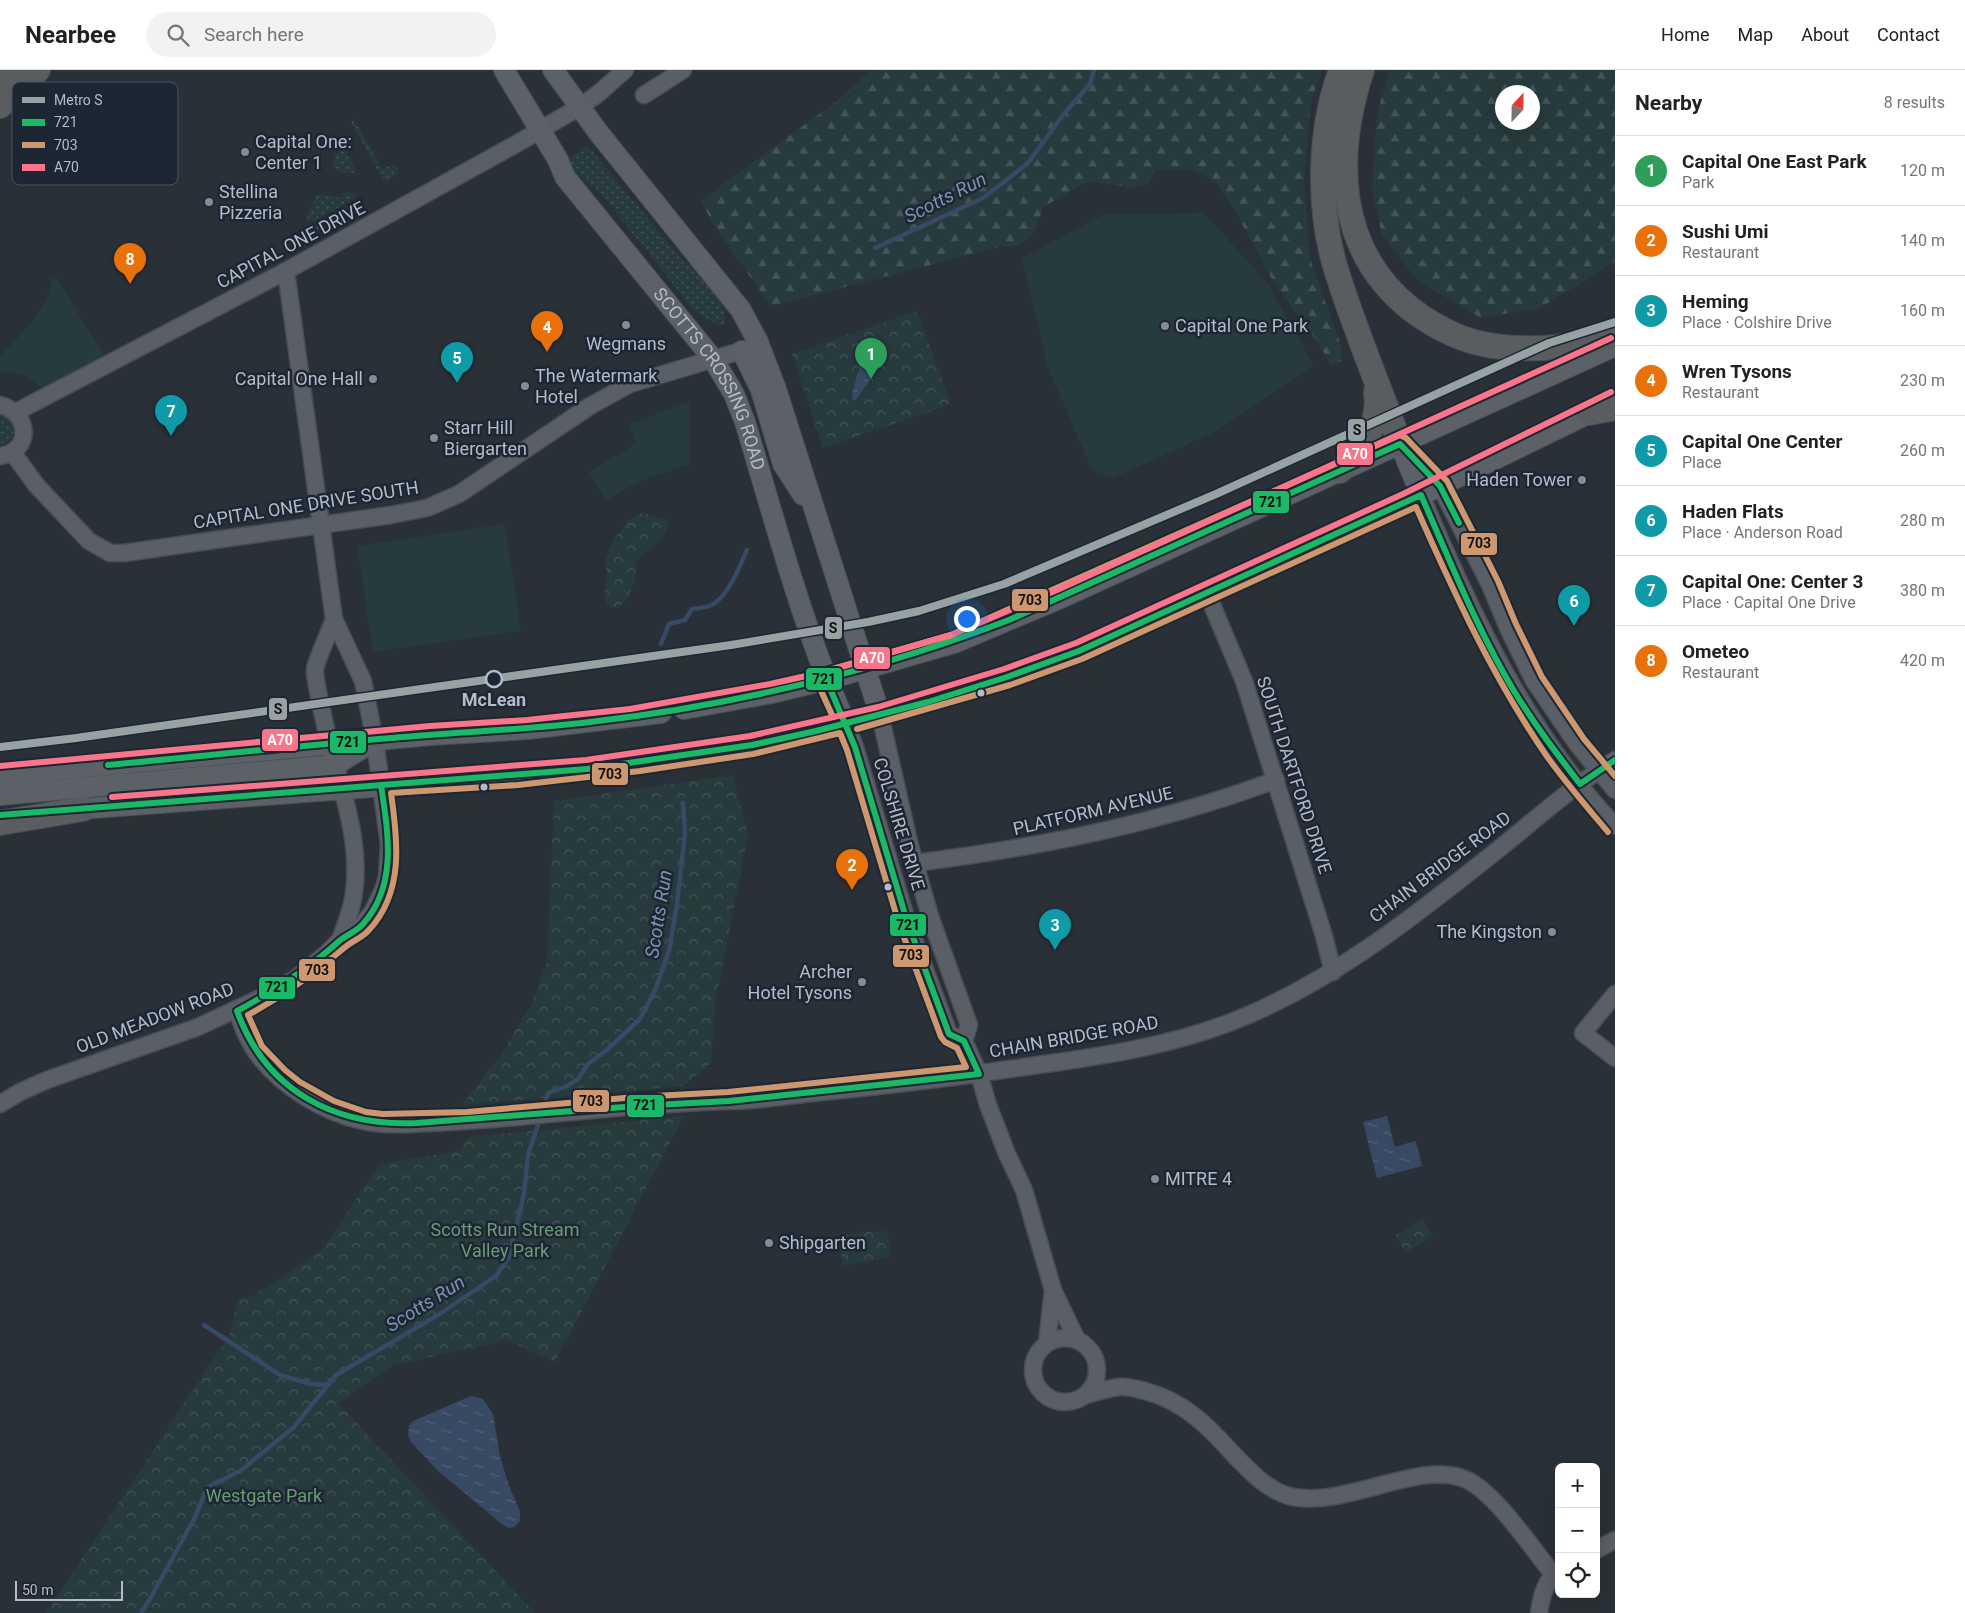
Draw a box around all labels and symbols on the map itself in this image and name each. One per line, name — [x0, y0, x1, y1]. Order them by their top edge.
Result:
legend — [12, 82, 178, 185]
north arrow — [1495, 85, 1540, 130]
text: Metro S — [54, 92, 103, 108]
text: 721 — [54, 114, 78, 130]
place label: Capital One: Center 1 — [255, 131, 352, 173]
text: 703 — [54, 137, 78, 153]
marker: Capital One: Center 1 — [239, 146, 251, 158]
text: A70 — [54, 159, 79, 175]
water label: Scotts Run — [900, 167, 990, 228]
place label: Stellina Pizzeria — [219, 181, 282, 223]
marker: Stellina Pizzeria — [203, 196, 215, 208]
street label: CAPITAL ONE DRIVE — [213, 197, 368, 293]
pin: 8 — [114, 243, 146, 284]
street label: SCOTTS CROSSING ROAD — [649, 283, 770, 473]
pin: 4 — [531, 311, 563, 352]
place label: Capital One Park — [1175, 315, 1309, 336]
marker: Wegmans — [620, 319, 632, 331]
marker: Capital One Park — [1159, 320, 1171, 332]
place label: Wegmans — [586, 333, 666, 354]
pin: 1 — [855, 338, 887, 379]
pin: 5 — [441, 342, 473, 383]
place label: The Watermark Hotel — [535, 365, 658, 407]
place label: Capital One Hall — [235, 368, 363, 389]
marker: Capital One Hall — [367, 373, 379, 385]
marker: The Watermark Hotel — [519, 380, 531, 392]
pin: 7 — [155, 395, 187, 436]
place label: Starr Hill Biergarten — [444, 417, 527, 459]
line badge: S — [1347, 418, 1366, 442]
text: S — [1353, 422, 1362, 438]
marker: Starr Hill Biergarten — [428, 432, 440, 444]
line badge: A70 — [1336, 442, 1374, 466]
text: A70 — [1342, 446, 1368, 462]
place label: Haden Tower — [1466, 469, 1572, 490]
marker: Haden Tower — [1576, 474, 1588, 486]
street label: CAPITAL ONE DRIVE SOUTH — [192, 476, 420, 533]
line badge: 721 — [1252, 490, 1290, 514]
text: 721 — [1259, 494, 1283, 510]
line badge: 703 — [1460, 532, 1498, 556]
text: 703 — [1467, 535, 1491, 551]
pin: 6 — [1558, 585, 1590, 626]
line badge: 703 — [1011, 588, 1049, 612]
text: 703 — [1018, 592, 1042, 608]
your location — [954, 606, 980, 632]
line badge: S — [824, 616, 843, 640]
text: S — [829, 620, 838, 636]
line badge: A70 — [853, 646, 891, 670]
text: A70 — [859, 650, 885, 666]
line badge: 721 — [805, 667, 843, 691]
marker: McLean — [485, 670, 503, 688]
text: 721 — [812, 671, 836, 687]
street label: SOUTH DARTFORD DRIVE — [1253, 673, 1336, 876]
unlabelled marker — [976, 688, 986, 698]
place label: McLean — [462, 689, 526, 710]
line badge: S — [268, 697, 288, 721]
text: S — [274, 701, 283, 717]
line badge: A70 — [261, 728, 299, 752]
line badge: 721 — [329, 730, 367, 754]
text: A70 — [267, 732, 293, 748]
text: 721 — [336, 734, 360, 750]
street label: COLSHIRE DRIVE — [869, 755, 930, 893]
line badge: 703 — [591, 762, 629, 786]
text: 703 — [598, 766, 622, 782]
unlabelled marker — [479, 782, 489, 792]
street label: PLATFORM AVENUE — [1011, 782, 1175, 839]
street label: CHAIN BRIDGE ROAD — [1365, 807, 1514, 927]
pin: 2 — [836, 849, 868, 890]
water label: Scotts Run — [640, 868, 677, 960]
unlabelled marker — [883, 882, 893, 892]
pin: 3 — [1039, 909, 1071, 950]
line badge: 721 — [889, 913, 927, 937]
text: 721 — [896, 917, 920, 933]
place label: The Kingston — [1436, 921, 1542, 942]
marker: The Kingston — [1546, 926, 1558, 938]
line badge: 703 — [892, 944, 930, 968]
text: 703 — [899, 947, 923, 963]
line badge: 703 — [298, 958, 336, 982]
place label: Archer Hotel Tysons — [748, 961, 852, 1003]
text: 703 — [305, 962, 329, 978]
line badge: 721 — [258, 976, 296, 1000]
marker: Archer Hotel Tysons — [856, 976, 868, 988]
street label: OLD MEADOW ROAD — [73, 978, 237, 1057]
text: 721 — [265, 979, 289, 995]
street label: CHAIN BRIDGE ROAD — [988, 1011, 1160, 1062]
line badge: 703 — [572, 1089, 610, 1113]
text: 703 — [579, 1093, 603, 1109]
line badge: 721 — [626, 1094, 665, 1118]
text: 721 — [633, 1097, 657, 1113]
place label: MITRE 4 — [1165, 1168, 1232, 1189]
marker: MITRE 4 — [1149, 1173, 1161, 1185]
park label: Scotts Run Stream Valley Park — [431, 1219, 579, 1261]
place label: Shipgarten — [779, 1232, 866, 1253]
marker: Shipgarten — [763, 1237, 775, 1249]
water label: Scotts Run — [381, 1270, 469, 1337]
park label: Westgate Park — [206, 1485, 323, 1506]
scale bar — [15, 1578, 122, 1601]

